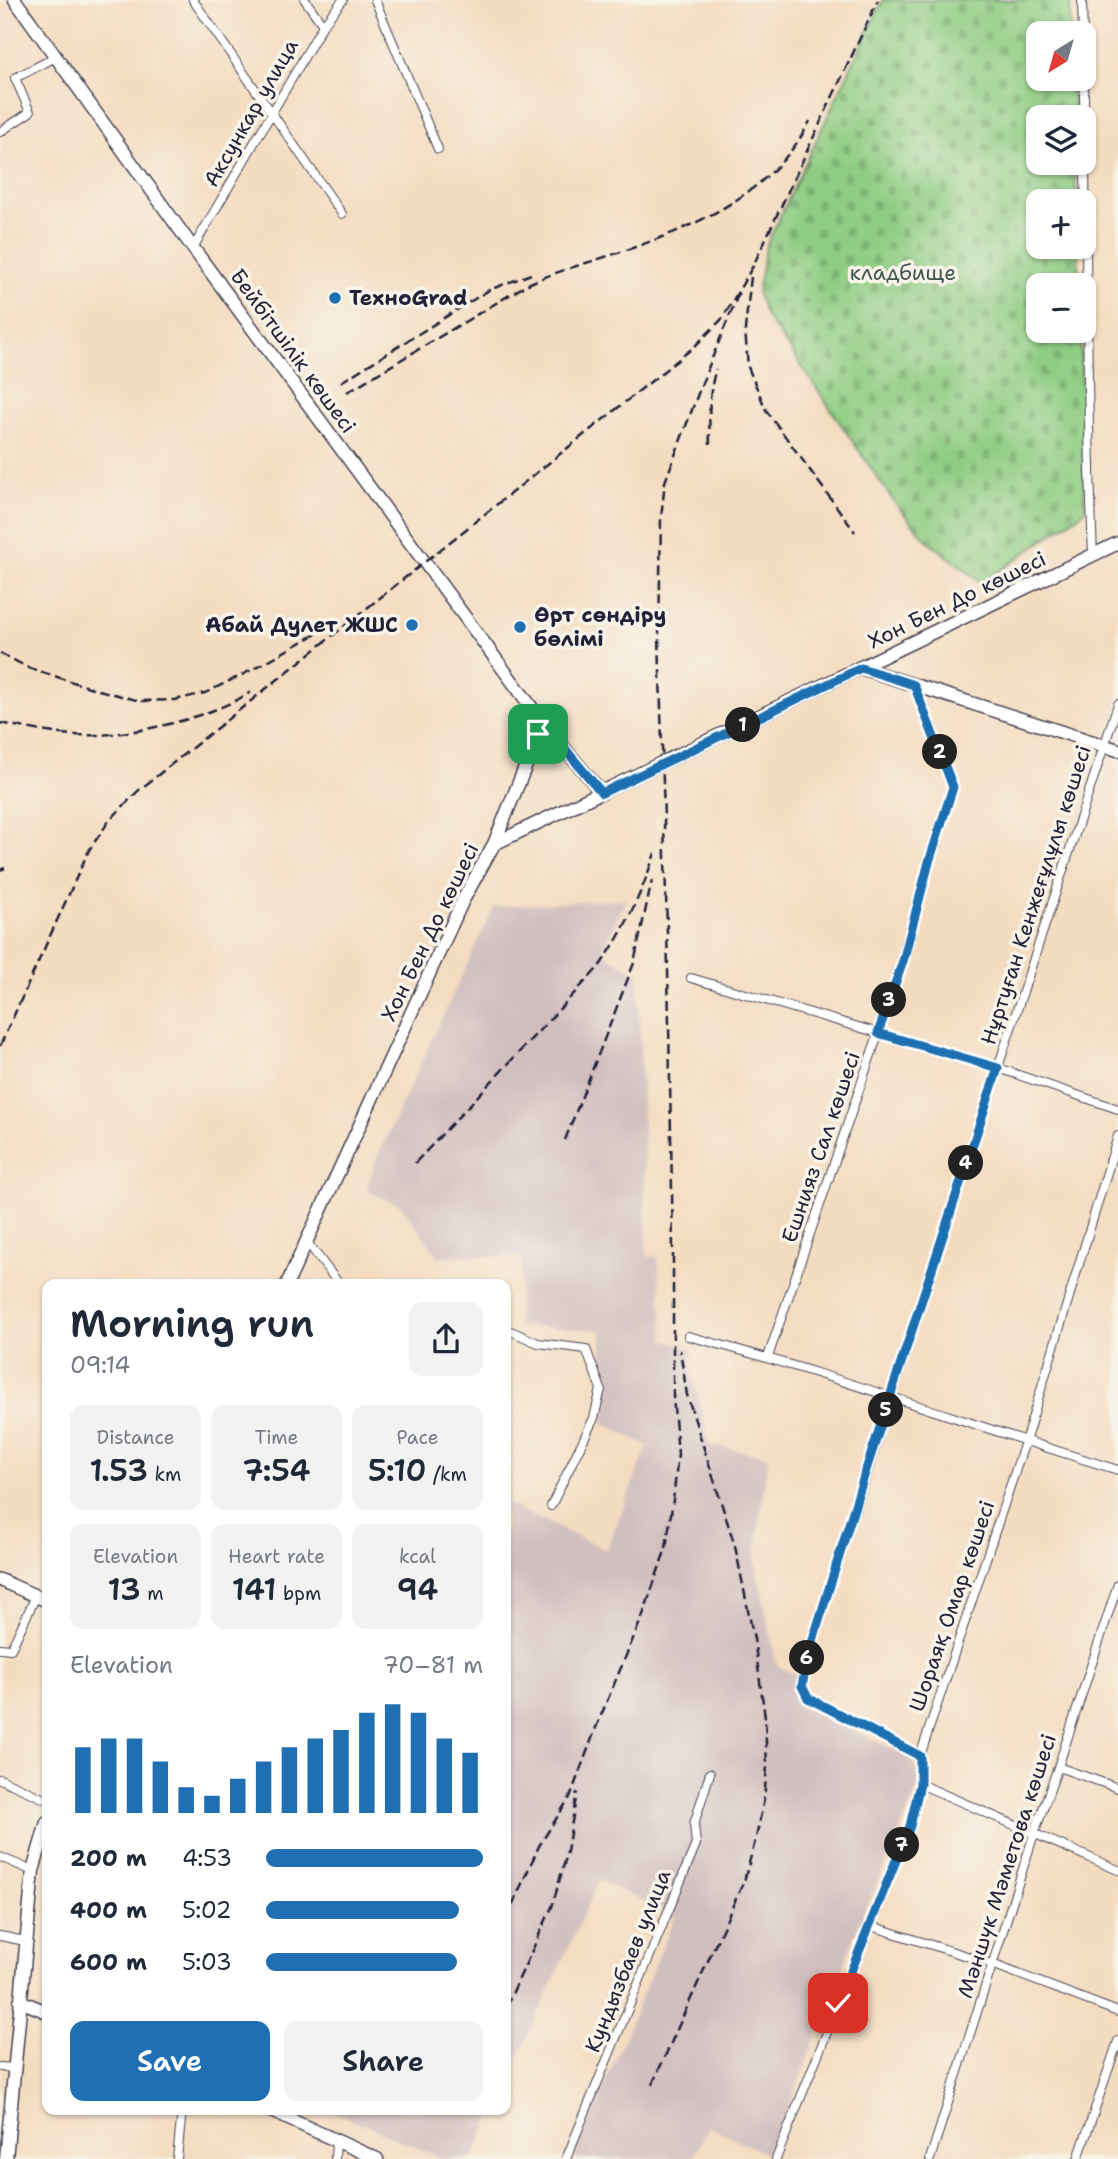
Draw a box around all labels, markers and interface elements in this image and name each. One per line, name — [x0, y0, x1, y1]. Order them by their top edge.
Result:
north arrow — [1026, 21, 1096, 91]
map controls — [1026, 21, 1096, 343]
street label: Аксункар улица — [197, 34, 305, 192]
button: layers — [1026, 105, 1096, 175]
button: + — [1026, 189, 1096, 259]
park label: кладбище — [850, 259, 956, 287]
street label: Бейбітшілік көшесі — [224, 263, 362, 439]
button: − — [1026, 273, 1096, 343]
place label: ТехноGrad — [349, 284, 467, 312]
marker: ТехноGrad — [327, 290, 343, 306]
street label: Хон Бен До көшесі — [863, 545, 1051, 655]
place label: Өрт сөндіру бөлімі — [534, 601, 666, 653]
place label: Абай Дулет ЖШС — [205, 611, 398, 639]
marker: Абай Дулет ЖШС — [404, 617, 420, 633]
marker: Өрт сөндіру бөлімі — [512, 619, 528, 635]
pin — [508, 704, 568, 764]
pin: 1 — [726, 708, 760, 742]
text: 1 — [738, 712, 747, 737]
icon: arrive — [519, 715, 557, 753]
pin: 2 — [922, 734, 958, 770]
text: 2 — [933, 739, 946, 764]
street label: Нұртуған Кенжеғұлұлы көшесі — [974, 742, 1098, 1048]
street label: Хон Бен До көшесі — [375, 838, 485, 1026]
pin: 3 — [872, 982, 906, 1018]
text: 3 — [882, 987, 895, 1012]
street label: Ешнияз Сал көшесі — [775, 1048, 867, 1246]
pin: 4 — [948, 1146, 984, 1180]
text: 4 — [959, 1150, 972, 1175]
text: Morning run — [70, 1298, 314, 1349]
button: share — [409, 1302, 483, 1376]
text: 09:14 — [70, 1350, 130, 1380]
pin: 5 — [868, 1392, 903, 1428]
text: 5 — [880, 1397, 891, 1422]
text: Distance — [97, 1425, 174, 1450]
text: Time — [255, 1425, 298, 1450]
text: Pace — [397, 1425, 438, 1450]
text: 1.53 — [89, 1450, 148, 1491]
text: 7:54 — [242, 1450, 311, 1491]
text: 5:10 — [368, 1450, 426, 1491]
text: km — [148, 1462, 182, 1487]
text: /km — [426, 1462, 467, 1487]
street label: Шораяқ Омар көшесі — [903, 1497, 1001, 1715]
text: Elevation — [93, 1544, 178, 1569]
text: Heart rate — [228, 1544, 325, 1569]
text: kcal — [399, 1544, 436, 1569]
text: 13 — [107, 1569, 141, 1610]
text: 141 — [232, 1569, 277, 1610]
text: 94 — [397, 1569, 438, 1610]
text: m — [141, 1581, 164, 1606]
text: bpm — [277, 1581, 321, 1606]
pin: 6 — [790, 1640, 824, 1676]
text: 6 — [800, 1645, 813, 1670]
text: Elevation — [70, 1650, 173, 1680]
text: 70–81 m — [383, 1650, 483, 1680]
street label: Мәншүк Мәметова көшесі — [951, 1730, 1063, 2002]
pin: 7 — [884, 1828, 920, 1862]
text: 7 — [895, 1832, 908, 1857]
text: 200 m — [70, 1843, 147, 1873]
text: 4:53 — [182, 1843, 232, 1873]
street label: Кундызбаев улица — [579, 1865, 677, 2057]
text: 400 m — [70, 1895, 147, 1925]
text: 5:02 — [182, 1895, 232, 1925]
text: 600 m — [70, 1947, 147, 1977]
text: 5:03 — [182, 1947, 232, 1977]
pin — [808, 1973, 868, 2033]
icon: check — [819, 1984, 857, 2022]
button: Save — [70, 2021, 270, 2101]
button: Share — [284, 2021, 483, 2101]

